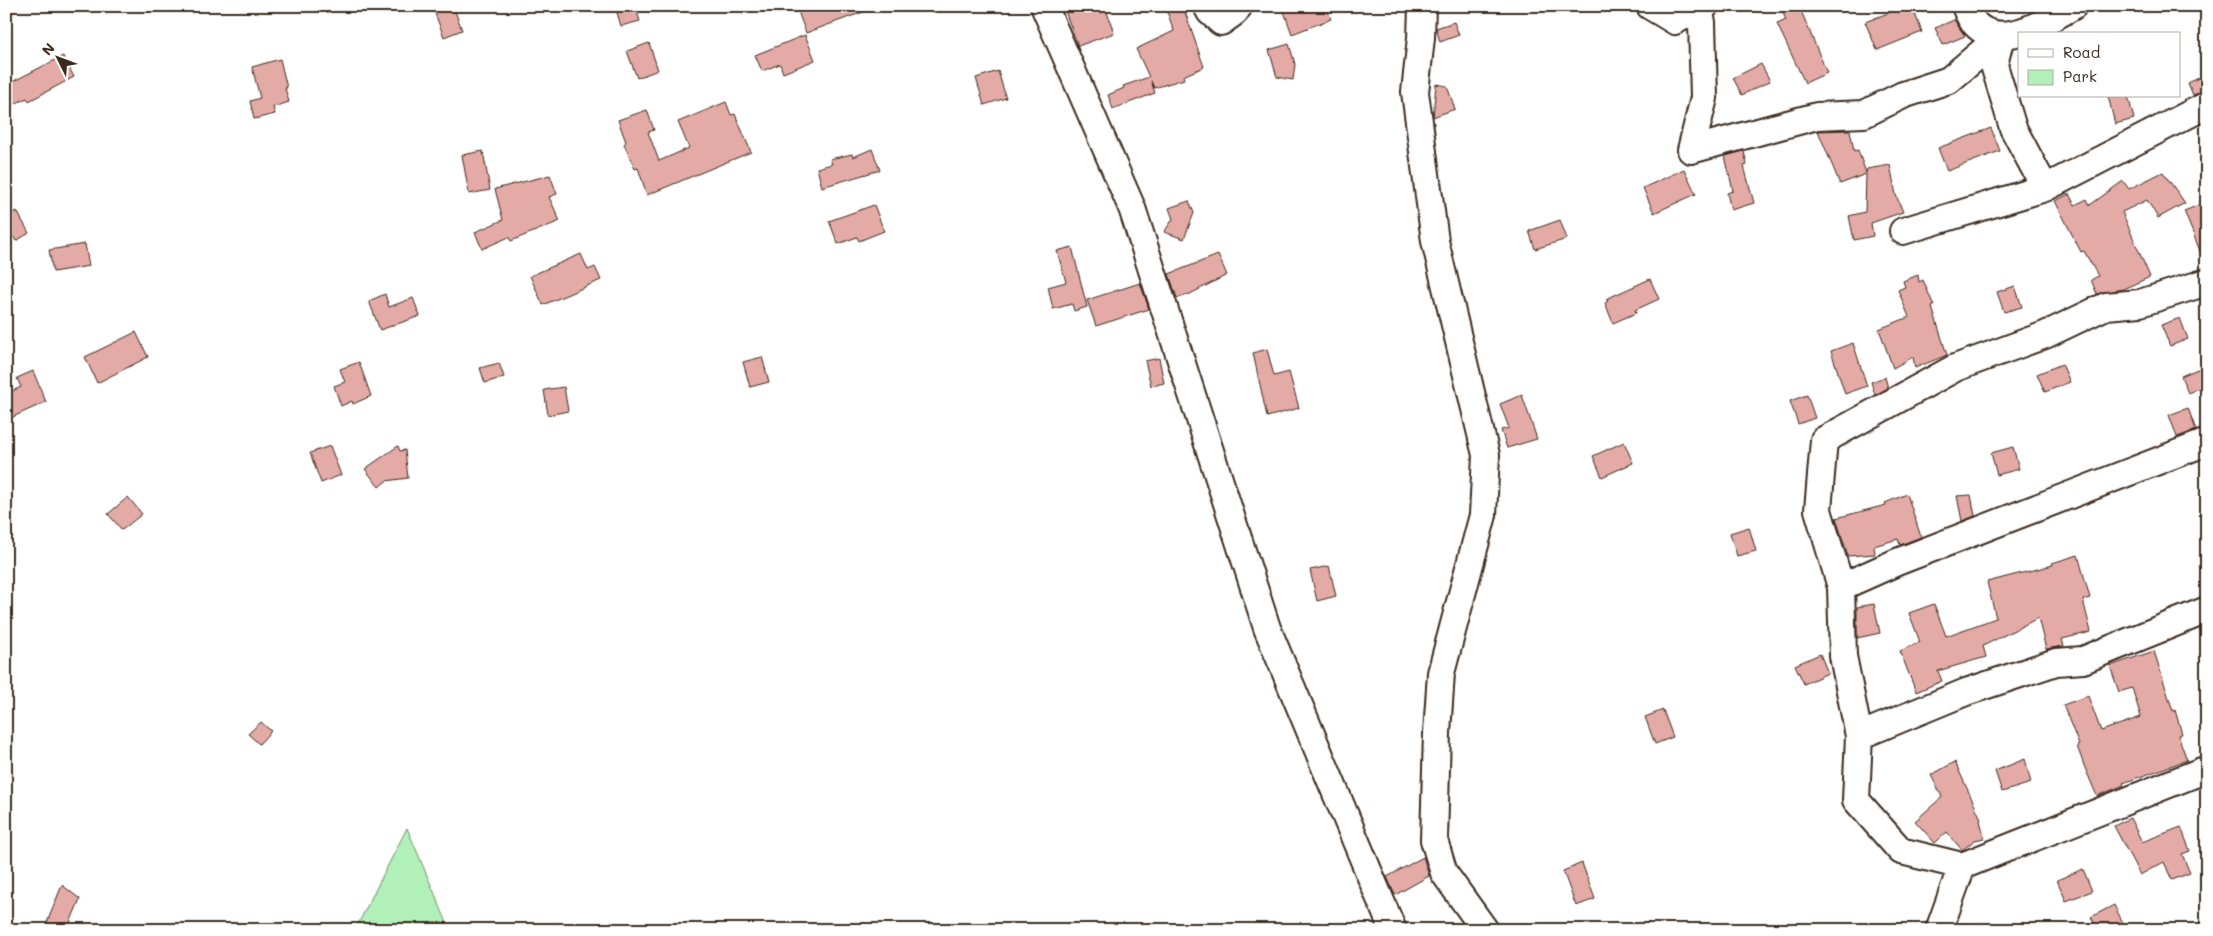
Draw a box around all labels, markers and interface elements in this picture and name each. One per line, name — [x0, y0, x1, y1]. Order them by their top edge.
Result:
north arrow — [32, 32, 82, 82]
legend — [2018, 32, 2180, 98]
text: N — [37, 39, 59, 59]
text: Road — [2063, 42, 2100, 62]
text: Park — [2063, 66, 2097, 86]

